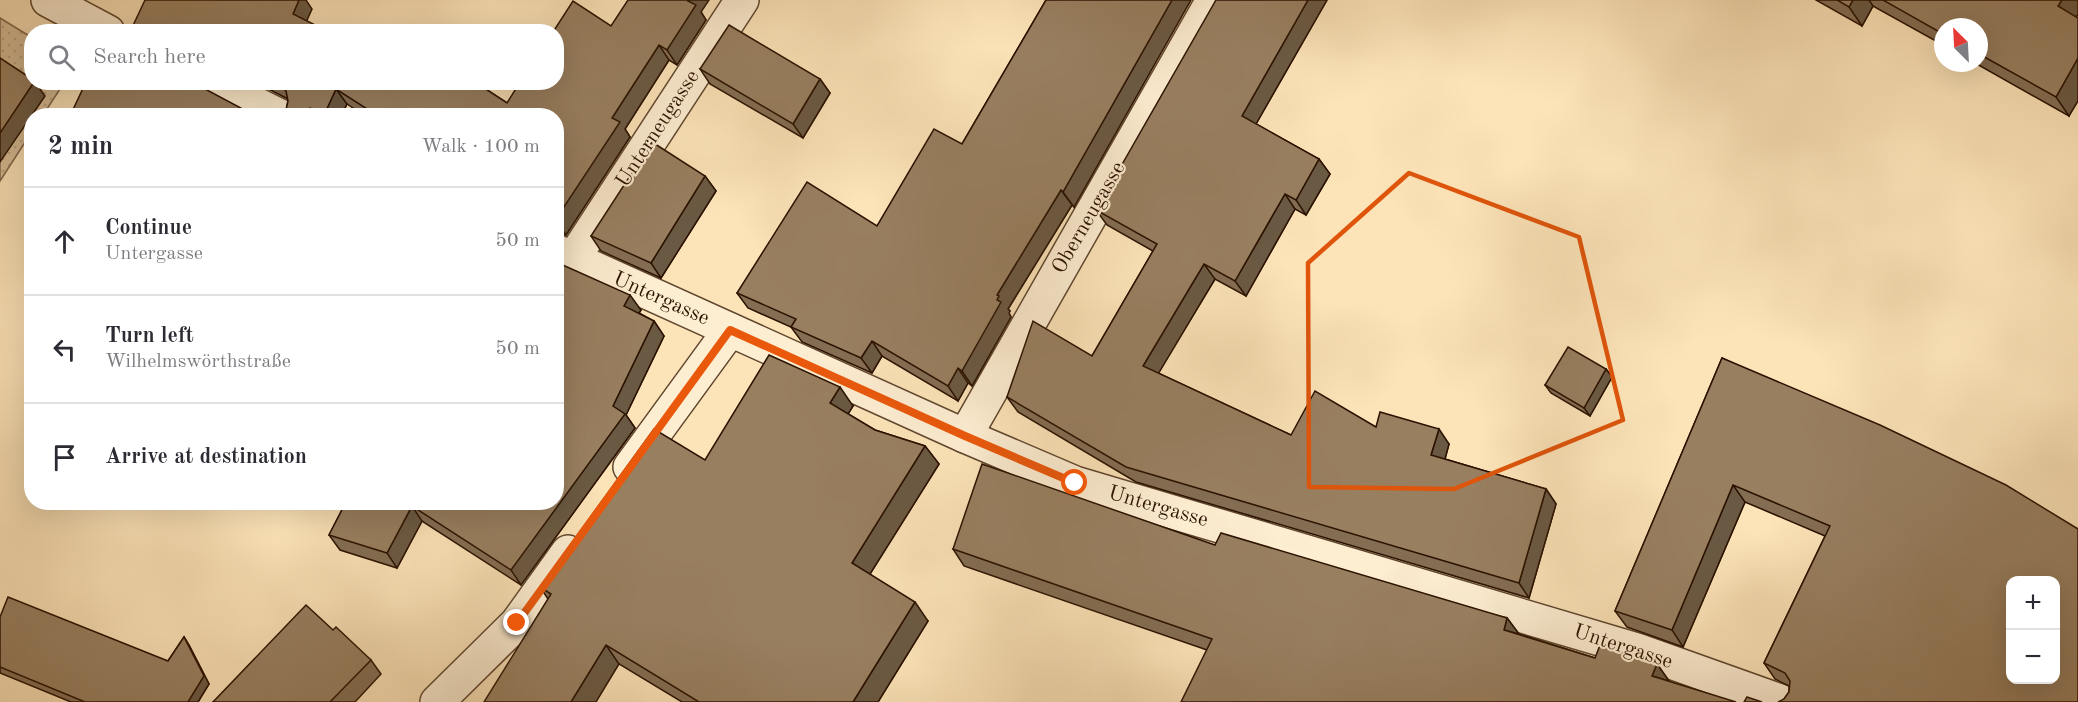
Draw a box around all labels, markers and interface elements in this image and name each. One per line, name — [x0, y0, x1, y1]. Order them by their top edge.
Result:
north arrow — [1934, 18, 1988, 72]
search box — [24, 24, 564, 90]
icon: search — [45, 41, 78, 74]
text: Search here — [93, 46, 206, 68]
street label: Unterneugasse — [612, 67, 704, 191]
text: 2 min — [48, 134, 113, 160]
text: Walk · 100 m — [421, 137, 540, 157]
street label: Oberneugasse — [1049, 158, 1129, 278]
text: Continue — [105, 217, 192, 239]
icon: ahead — [48, 225, 81, 258]
text: 50 m — [495, 231, 540, 251]
text: Untergasse — [105, 244, 203, 264]
street label: Untergasse — [610, 268, 712, 330]
text: Turn left — [105, 325, 194, 347]
icon: left — [48, 333, 81, 366]
text: 50 m — [495, 339, 540, 359]
text: Wilhelmswörthstraße — [105, 352, 291, 372]
icon: arrive — [48, 441, 81, 474]
text: Arrive at destination — [105, 446, 307, 468]
route start — [1061, 469, 1087, 495]
street label: Untergasse — [1106, 483, 1210, 531]
map controls — [2006, 576, 2060, 684]
button: + — [2006, 576, 2060, 630]
route end — [503, 609, 529, 635]
street label: Untergasse — [1571, 621, 1675, 673]
button: − — [2006, 630, 2060, 684]

